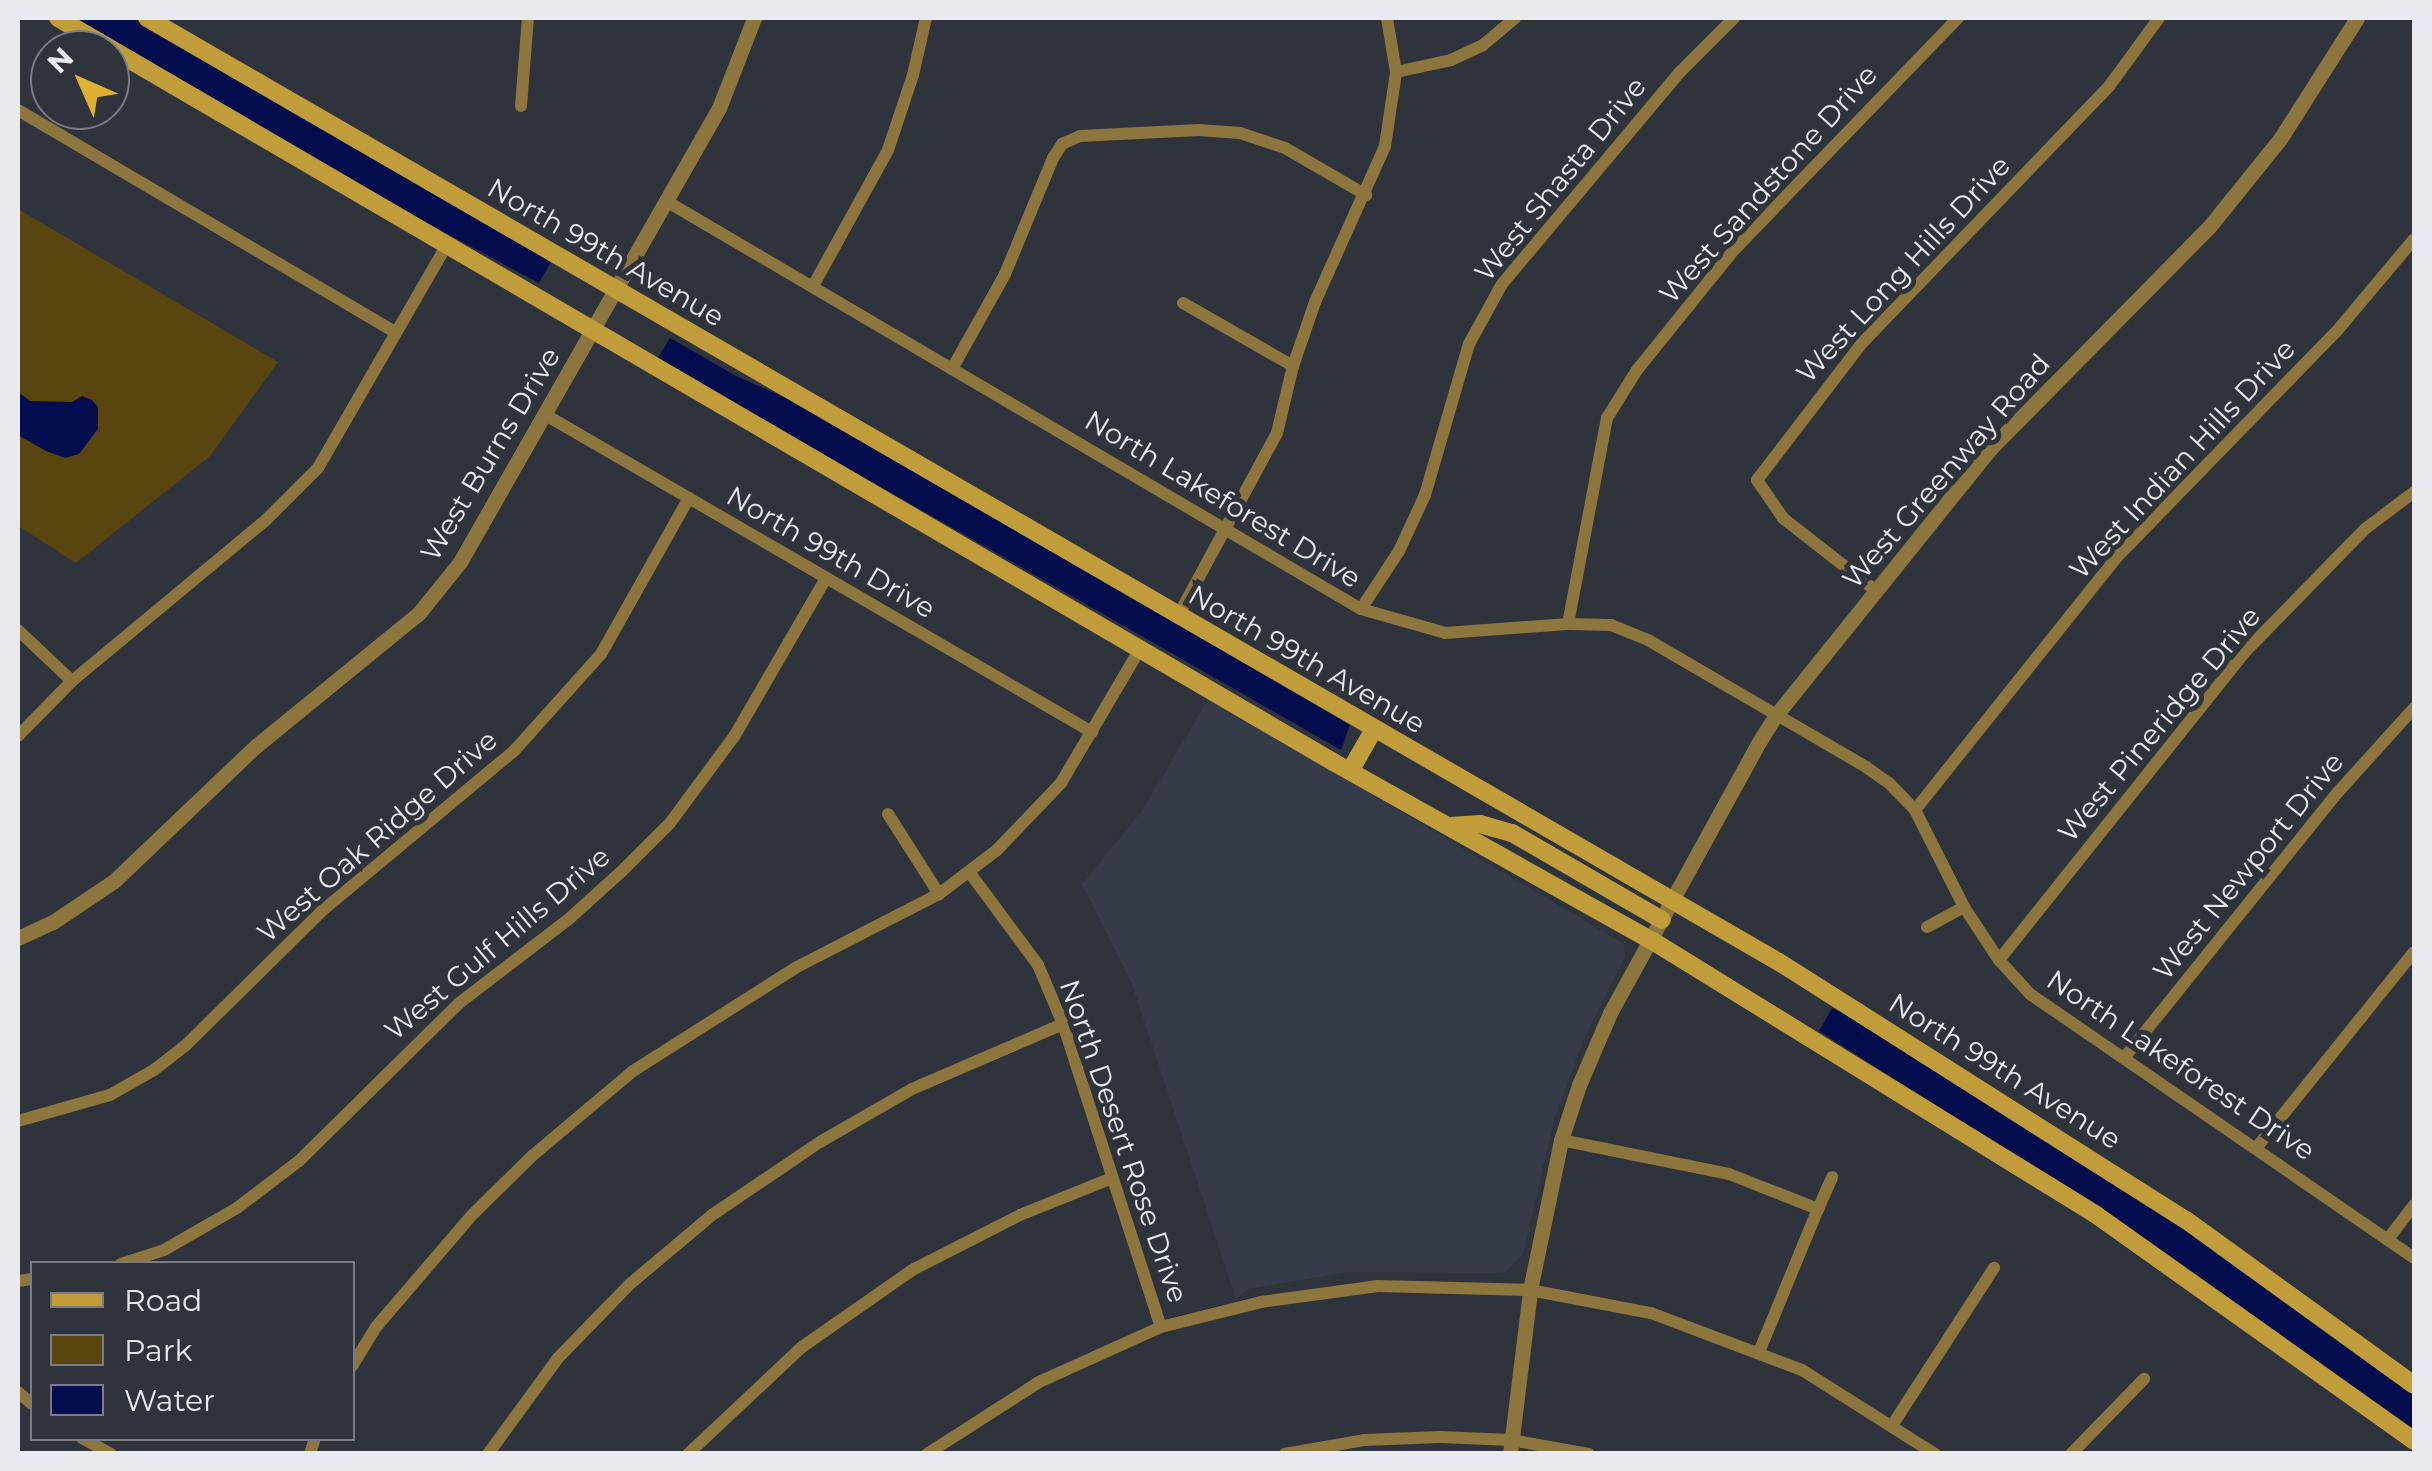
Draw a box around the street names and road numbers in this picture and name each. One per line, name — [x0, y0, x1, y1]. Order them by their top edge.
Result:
street label: West Sandstone Drive — [1652, 58, 1884, 310]
street label: West Shasta Drive — [1467, 70, 1653, 288]
street label: West Long Hills Drive — [1789, 149, 2017, 389]
street label: North 99th Avenue — [482, 171, 730, 333]
street label: West Indian Hills Drive — [2062, 332, 2302, 586]
street label: West Burns Drive — [413, 341, 567, 567]
street label: West Greenway Road — [1835, 347, 2057, 595]
street label: North Lakeforest Drive — [1079, 403, 1367, 595]
street label: North 99th Drive — [721, 479, 941, 625]
street label: North 99th Avenue — [1183, 578, 1431, 740]
street label: West Pineridge Drive — [2051, 600, 2267, 848]
street label: West Oak Ridge Drive — [250, 723, 504, 949]
street label: West Newport Drive — [2146, 745, 2350, 987]
street label: West Gulf Hills Drive — [378, 839, 616, 1047]
street label: North Lakeforest Drive — [2041, 963, 2321, 1167]
street label: North Desert Rose Drive — [1053, 975, 1195, 1307]
street label: North 99th Avenue — [1883, 986, 2127, 1156]

